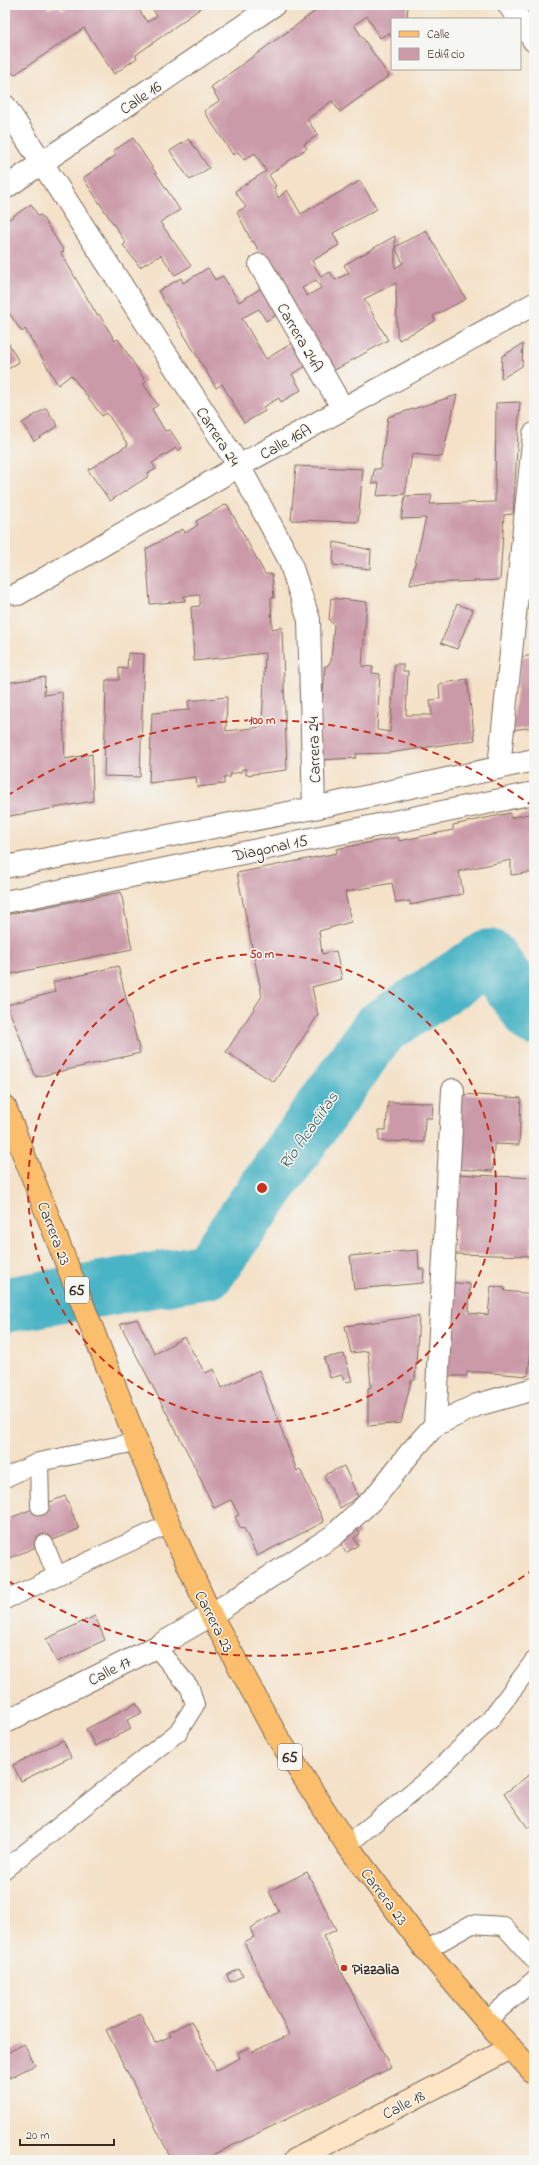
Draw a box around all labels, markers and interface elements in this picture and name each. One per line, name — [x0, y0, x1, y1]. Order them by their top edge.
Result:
legend — [391, 18, 521, 70]
text: Calle — [427, 26, 450, 44]
text: Edificio — [427, 46, 465, 64]
street label: Calle 16 — [115, 76, 167, 121]
street label: Carrera 24A — [270, 299, 329, 377]
street label: Carrera 24 — [189, 403, 246, 472]
street label: Calle 16A — [256, 419, 316, 467]
text: 100 m — [249, 712, 276, 730]
street label: Carrera 24 — [302, 716, 328, 784]
street label: Diagonal 15 — [230, 829, 310, 869]
text: 50 m — [250, 946, 275, 964]
water label: Río Acaciitas — [273, 1087, 345, 1175]
centre of rings — [255, 1181, 269, 1195]
street label: Carrera 23 — [30, 1198, 76, 1269]
road number: 65 — [65, 1277, 89, 1303]
street label: Carrera 23 — [187, 1587, 239, 1657]
street label: Calle 17 — [84, 1651, 136, 1693]
road number: 65 — [278, 1744, 302, 1770]
street label: Carrera 23 — [354, 1863, 413, 1931]
place label: Pizzalia — [352, 1958, 400, 1982]
marker: Pizzalia — [339, 1963, 349, 1973]
street label: Calle 18 — [378, 2085, 429, 2127]
scale bar — [20, 2121, 114, 2147]
text: 20 m — [26, 2127, 49, 2145]

